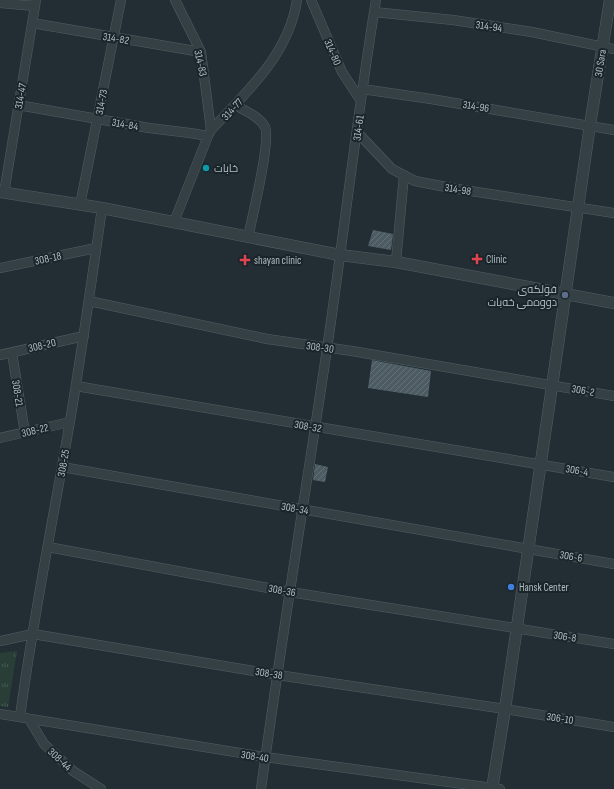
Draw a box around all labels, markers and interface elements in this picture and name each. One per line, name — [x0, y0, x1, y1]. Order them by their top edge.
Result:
street label: 314-94 — [475, 18, 503, 35]
street label: 314-82 — [102, 30, 131, 47]
street label: 314-80 — [321, 37, 344, 67]
street label: 314-83 — [191, 49, 210, 78]
street label: 30 Sara — [592, 49, 609, 78]
street label: 314-47 — [12, 82, 29, 110]
street label: 314-73 — [93, 88, 110, 116]
street label: 314-77 — [219, 95, 246, 123]
street label: 314-96 — [462, 98, 490, 115]
street label: 314-61 — [350, 114, 367, 142]
street label: 314-84 — [111, 116, 140, 133]
place label: خابات — [214, 162, 238, 175]
marker: خابات — [201, 163, 211, 173]
street label: 314-98 — [444, 181, 472, 198]
street label: 308-18 — [34, 249, 63, 268]
marker: Clinic — [471, 253, 483, 265]
place label: Clinic — [486, 253, 507, 266]
marker: shayan clinic — [239, 254, 251, 266]
place label: shayan clinic — [254, 254, 301, 267]
place label: فولکه‌ی دووه‌می خه‌بات — [487, 283, 557, 309]
marker: فولکه‌ی دووه‌می خه‌بات — [560, 290, 570, 300]
street label: 308-20 — [27, 336, 57, 355]
street label: 308-30 — [305, 339, 335, 356]
street label: 308-21 — [9, 379, 26, 407]
street label: 306-2 — [570, 382, 596, 399]
street label: 308-32 — [293, 418, 323, 435]
street label: 308-22 — [20, 421, 50, 440]
street label: 308-25 — [55, 449, 72, 478]
street label: 306-4 — [564, 462, 590, 479]
street label: 308-34 — [280, 500, 310, 517]
street label: 306-6 — [558, 548, 584, 565]
place label: Hansk Center — [519, 581, 569, 594]
street label: 308-36 — [267, 582, 297, 599]
marker: Hansk Center — [506, 582, 516, 592]
street label: 306-8 — [552, 628, 578, 645]
street label: 308-38 — [254, 665, 284, 682]
street label: 306-10 — [546, 710, 574, 727]
street label: 308-44 — [45, 745, 74, 774]
street label: 308-40 — [240, 748, 270, 765]

